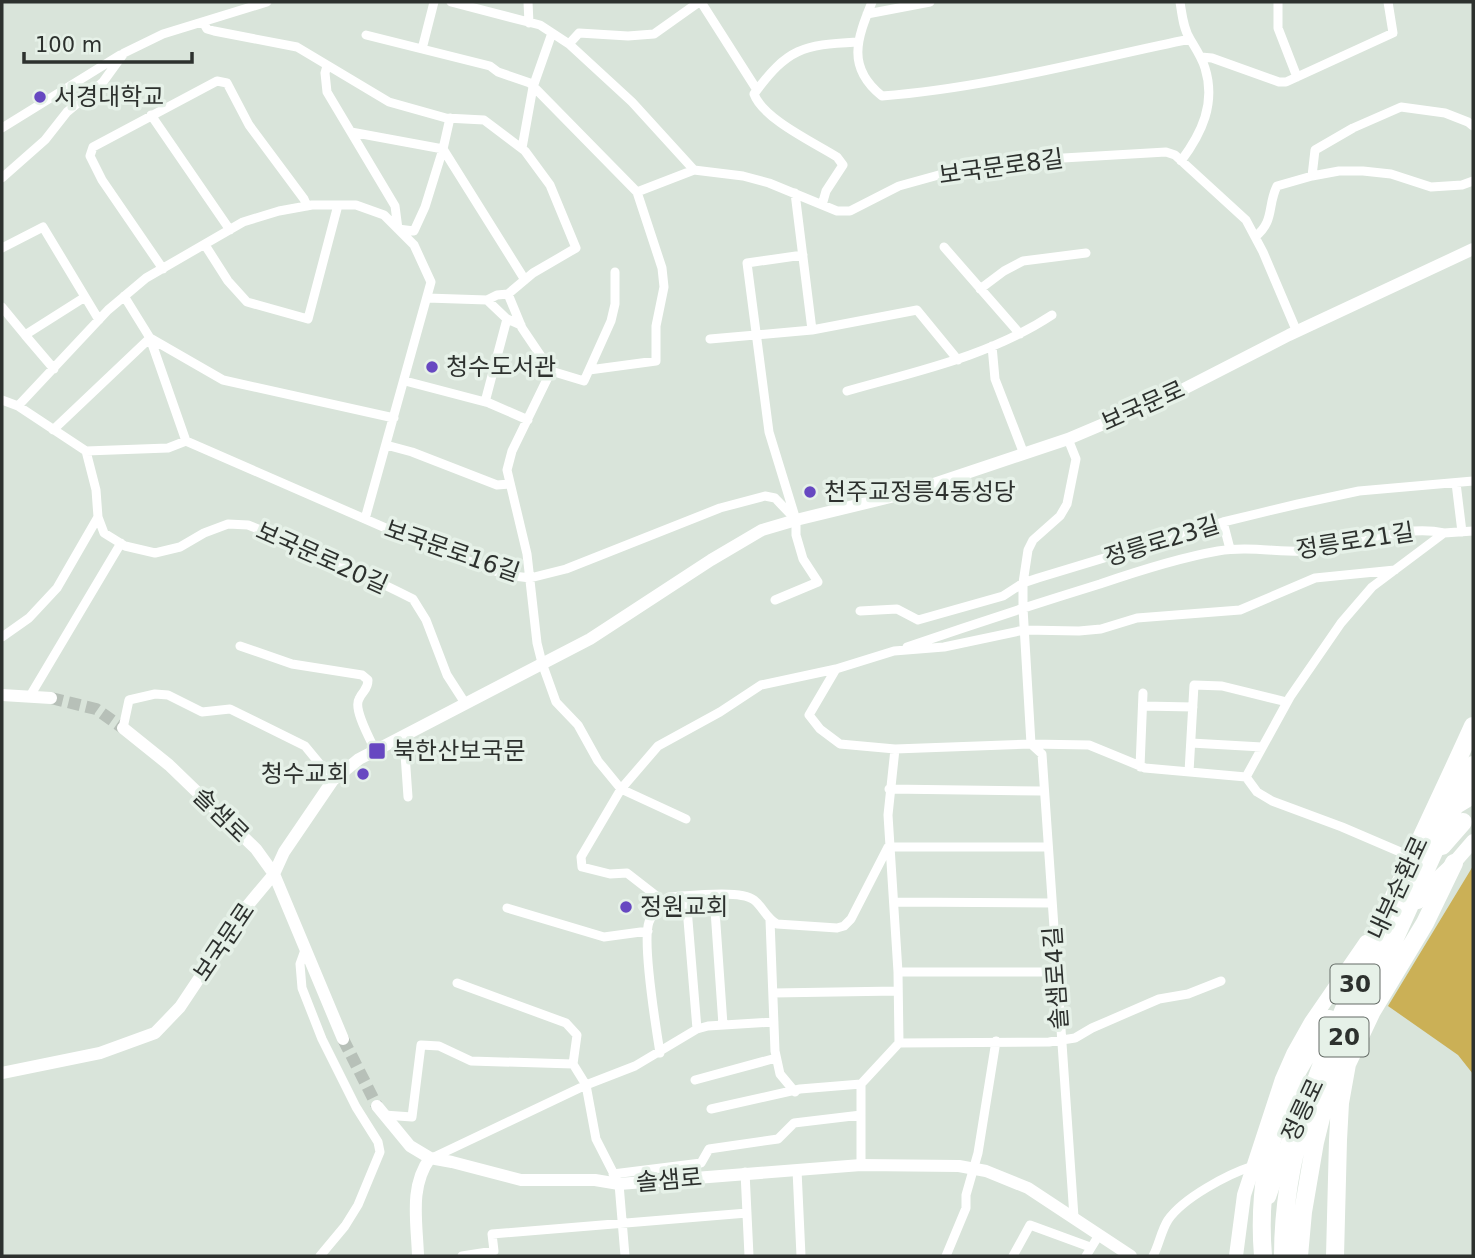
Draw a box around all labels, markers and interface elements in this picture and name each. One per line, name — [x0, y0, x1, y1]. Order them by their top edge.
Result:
scale bar — [24, 21, 192, 65]
text: 100 m — [35, 33, 102, 57]
place label: 서경대학교 — [54, 83, 164, 111]
marker: 서경대학교 — [32, 89, 48, 105]
street label: 보국문로8길 — [937, 144, 1065, 190]
place label: 청수도서관 — [446, 353, 556, 381]
marker: 청수도서관 — [424, 359, 440, 375]
street label: 보국문로 — [1097, 375, 1189, 437]
place label: 천주교정릉4동성당 — [824, 478, 1016, 506]
marker: 천주교정릉4동성당 — [802, 484, 818, 500]
street label: 정릉로23길 — [1101, 510, 1223, 572]
street label: 보국문로16길 — [381, 515, 523, 587]
street label: 보국문로20길 — [252, 517, 392, 599]
street label: 정릉로21길 — [1294, 518, 1416, 564]
place label: 북한산보국문 — [393, 737, 525, 765]
marker: 북한산보국문 — [367, 741, 387, 761]
place label: 청수교회 — [261, 760, 349, 788]
marker: 청수교회 — [355, 766, 371, 782]
street label: 솔샘로 — [187, 782, 255, 848]
street label: 내부순환로 — [1362, 832, 1434, 944]
place label: 정원교회 — [640, 893, 728, 921]
street label: 보국문로 — [188, 898, 260, 986]
marker: 정원교회 — [618, 899, 634, 915]
street label: 솔샘로4길 — [1038, 925, 1074, 1031]
road number: 30 — [1330, 965, 1380, 1004]
road number: 20 — [1320, 1018, 1368, 1056]
street label: 정릉로 — [1276, 1074, 1330, 1146]
street label: 솔샘로 — [635, 1163, 703, 1197]

